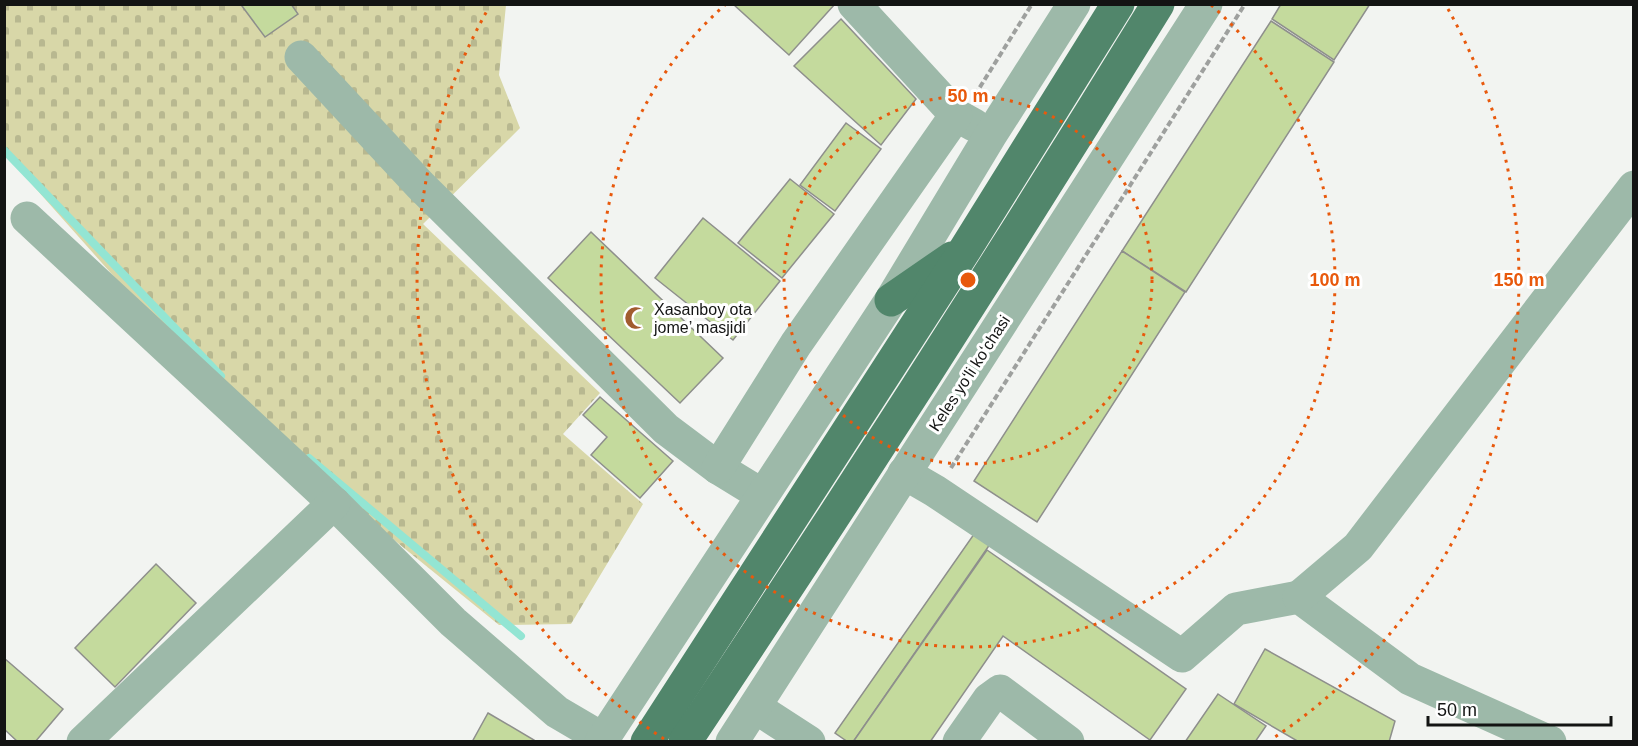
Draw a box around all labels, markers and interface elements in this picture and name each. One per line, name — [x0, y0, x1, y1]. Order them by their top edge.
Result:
text: 50 m — [947, 86, 989, 106]
centre of rings — [958, 270, 978, 290]
text: 100 m — [1309, 270, 1361, 290]
text: 150 m — [1493, 270, 1545, 290]
place label: Xasanboy ota jome’ masjidi — [653, 301, 752, 336]
mosque icon: Xasanboy ota jome’ masjidi — [623, 305, 649, 331]
street label: Keles yoʻli koʻchasi — [926, 312, 1013, 434]
scale bar — [1428, 689, 1611, 727]
text: 50 m — [1437, 700, 1477, 720]

